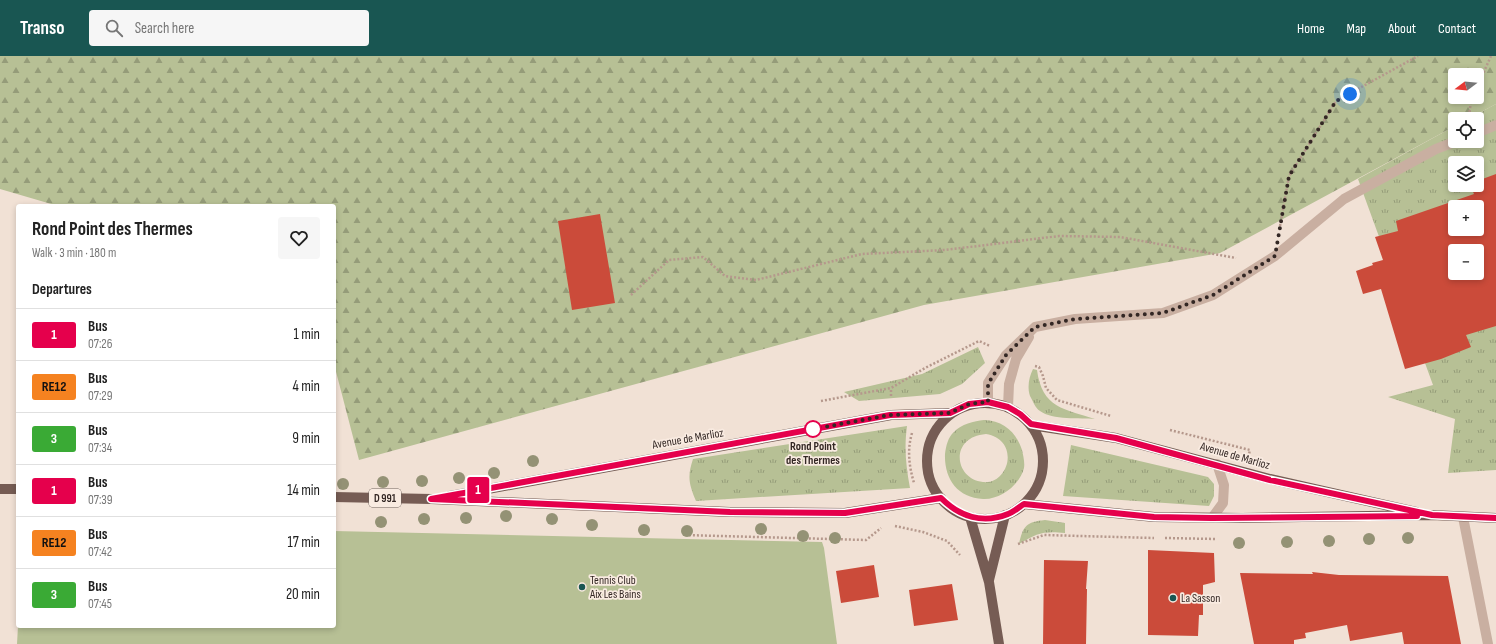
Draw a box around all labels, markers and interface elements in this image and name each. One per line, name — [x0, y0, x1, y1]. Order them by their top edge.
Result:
search box — [89, 10, 369, 46]
text: Transo — [20, 17, 65, 40]
icon: search — [103, 17, 125, 39]
text: Search here — [135, 19, 194, 38]
text: Home — [1297, 20, 1325, 37]
text: Map — [1347, 20, 1366, 37]
text: About — [1388, 20, 1416, 37]
text: Contact — [1438, 20, 1476, 37]
north arrow — [1448, 68, 1484, 104]
map controls — [1448, 68, 1484, 280]
your location — [1340, 84, 1360, 104]
button: locate — [1448, 112, 1484, 148]
button: layers — [1448, 156, 1484, 192]
button: + — [1448, 200, 1484, 236]
button: heart — [278, 217, 320, 259]
text: Rond Point des Thermes — [32, 218, 193, 241]
button: − — [1448, 244, 1484, 280]
text: Walk · 3 min · 180 m — [32, 245, 116, 261]
text: Departures — [32, 280, 92, 299]
text: Bus — [88, 317, 107, 336]
text: 1 min — [294, 325, 320, 344]
text: 1 — [51, 326, 57, 343]
text: 07:26 — [88, 336, 112, 352]
text: Bus — [88, 369, 107, 388]
text: 4 min — [293, 377, 320, 396]
text: RE12 — [42, 378, 66, 395]
text: 07:29 — [88, 388, 112, 404]
marker: Rond Point des Thermes — [804, 420, 822, 438]
text: Bus — [88, 421, 107, 440]
street label: Avenue de Marlioz — [650, 425, 725, 453]
text: 9 min — [292, 429, 320, 448]
text: 3 — [51, 430, 57, 447]
place label: Rond Point des Thermes — [786, 439, 840, 468]
street label: Avenue de Marlioz — [1197, 439, 1272, 473]
text: 07:34 — [88, 440, 112, 456]
text: Bus — [88, 473, 107, 492]
line badge: 1 — [465, 477, 491, 503]
text: 14 min — [287, 481, 320, 500]
text: 1 — [475, 481, 481, 498]
text: 1 — [51, 482, 57, 499]
road number: D 991 — [369, 489, 401, 507]
text: 07:39 — [88, 492, 113, 508]
text: Bus — [88, 525, 107, 544]
text: 17 min — [288, 533, 320, 552]
text: RE12 — [42, 534, 66, 551]
text: 07:42 — [88, 544, 112, 560]
place label: Tennis Club Aix Les Bains — [589, 573, 641, 602]
text: Bus — [88, 577, 107, 596]
marker: Tennis Club Aix Les Bains — [577, 582, 587, 592]
text: 20 min — [286, 585, 320, 604]
text: 3 — [51, 586, 57, 603]
place label: La Sasson — [1181, 591, 1220, 606]
marker: La Sasson — [1168, 593, 1178, 603]
text: 07:45 — [88, 596, 112, 612]

